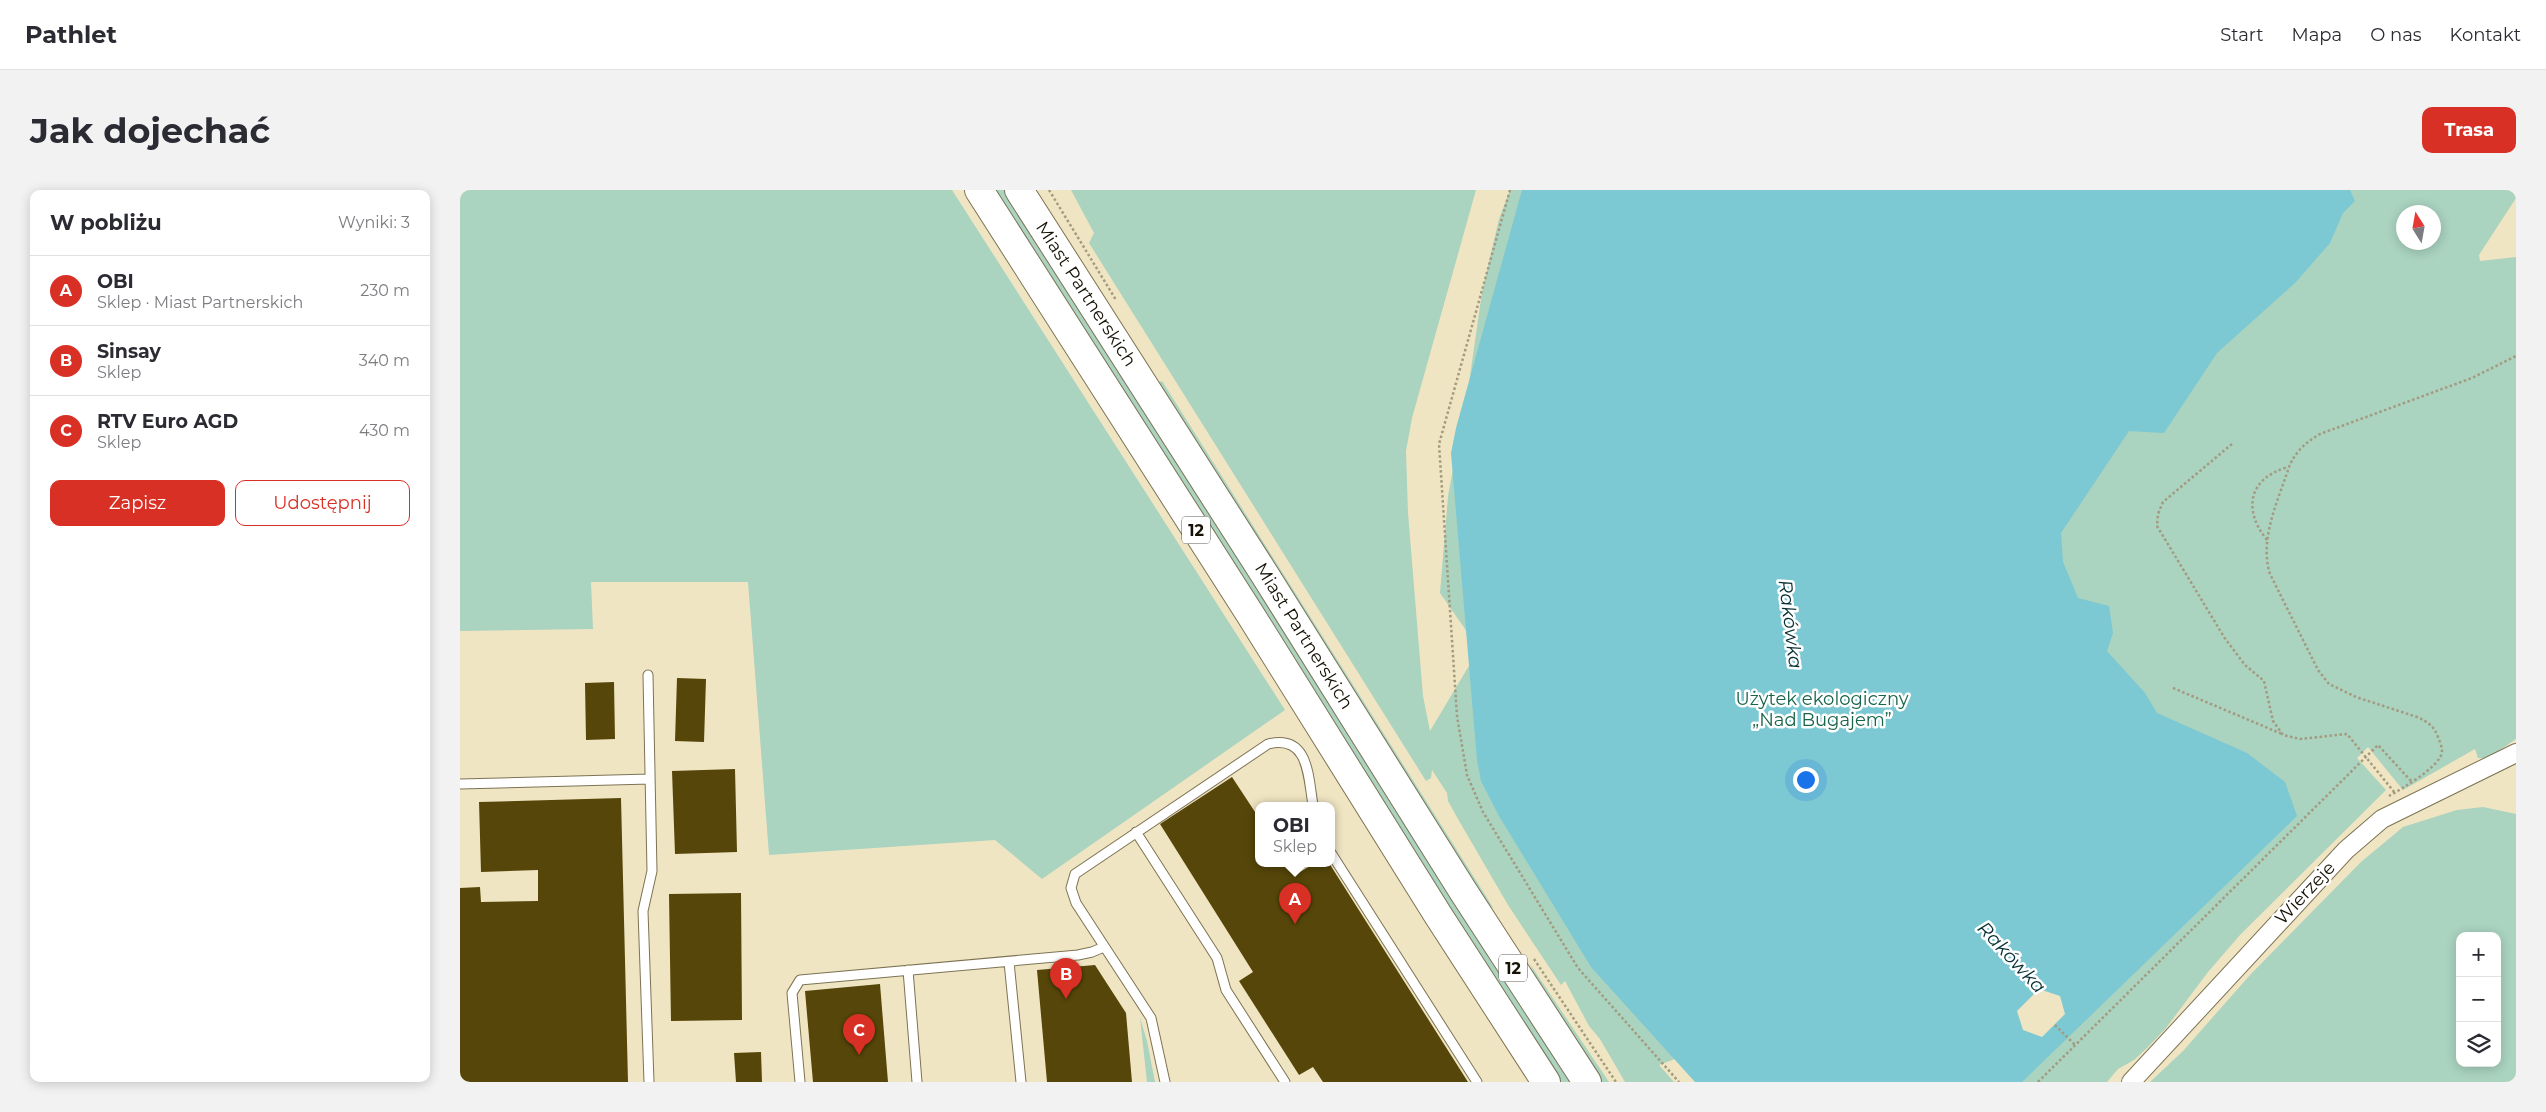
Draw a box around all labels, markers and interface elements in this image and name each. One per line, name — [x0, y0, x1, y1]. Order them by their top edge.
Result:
text: Pathlet — [25, 20, 117, 49]
text: Start — [2220, 24, 2264, 46]
text: Mapa — [2292, 24, 2342, 46]
text: O nas — [2370, 24, 2422, 46]
text: Kontakt — [2450, 24, 2521, 46]
button: Trasa — [2422, 107, 2516, 153]
text: Jak dojechać — [30, 109, 270, 152]
north arrow — [2396, 205, 2441, 250]
text: W pobliżu — [50, 210, 162, 235]
text: Wyniki: 3 — [338, 213, 410, 232]
street label: Miast Partnerskich — [1031, 217, 1141, 371]
text: OBI — [97, 270, 134, 293]
text: A — [60, 281, 72, 300]
text: 230 m — [360, 281, 410, 300]
text: Sklep · Miast Partnerskich — [97, 293, 303, 312]
text: Sinsay — [97, 340, 161, 363]
text: B — [60, 351, 72, 370]
text: 340 m — [359, 351, 410, 370]
text: Sklep — [97, 363, 141, 382]
text: RTV Euro AGD — [97, 410, 238, 433]
text: C — [60, 421, 72, 440]
text: 430 m — [359, 421, 410, 440]
text: Sklep — [97, 433, 141, 452]
button: Zapisz — [50, 480, 225, 526]
button: Udostępnij — [235, 480, 410, 526]
road number: 12 — [1182, 516, 1210, 544]
street label: Miast Partnerskich — [1250, 559, 1358, 713]
water label: Rakówka — [1774, 578, 1807, 670]
park label: Użytek ekologiczny „Nad Bugajem” — [1736, 688, 1909, 731]
your location — [1793, 767, 1819, 793]
popup — [1255, 802, 1335, 867]
text: OBI — [1273, 814, 1310, 837]
text: Sklep — [1273, 837, 1317, 856]
street label: Wierzeje — [2270, 857, 2340, 929]
pin: A — [1279, 883, 1311, 924]
water label: Rakówka — [1973, 917, 2051, 998]
map controls — [2456, 932, 2501, 1067]
button: + — [2456, 932, 2501, 977]
road number: 12 — [1499, 954, 1527, 981]
pin: B — [1050, 958, 1082, 999]
button: − — [2456, 977, 2501, 1022]
pin: C — [843, 1014, 875, 1055]
button: layers — [2456, 1022, 2501, 1067]

